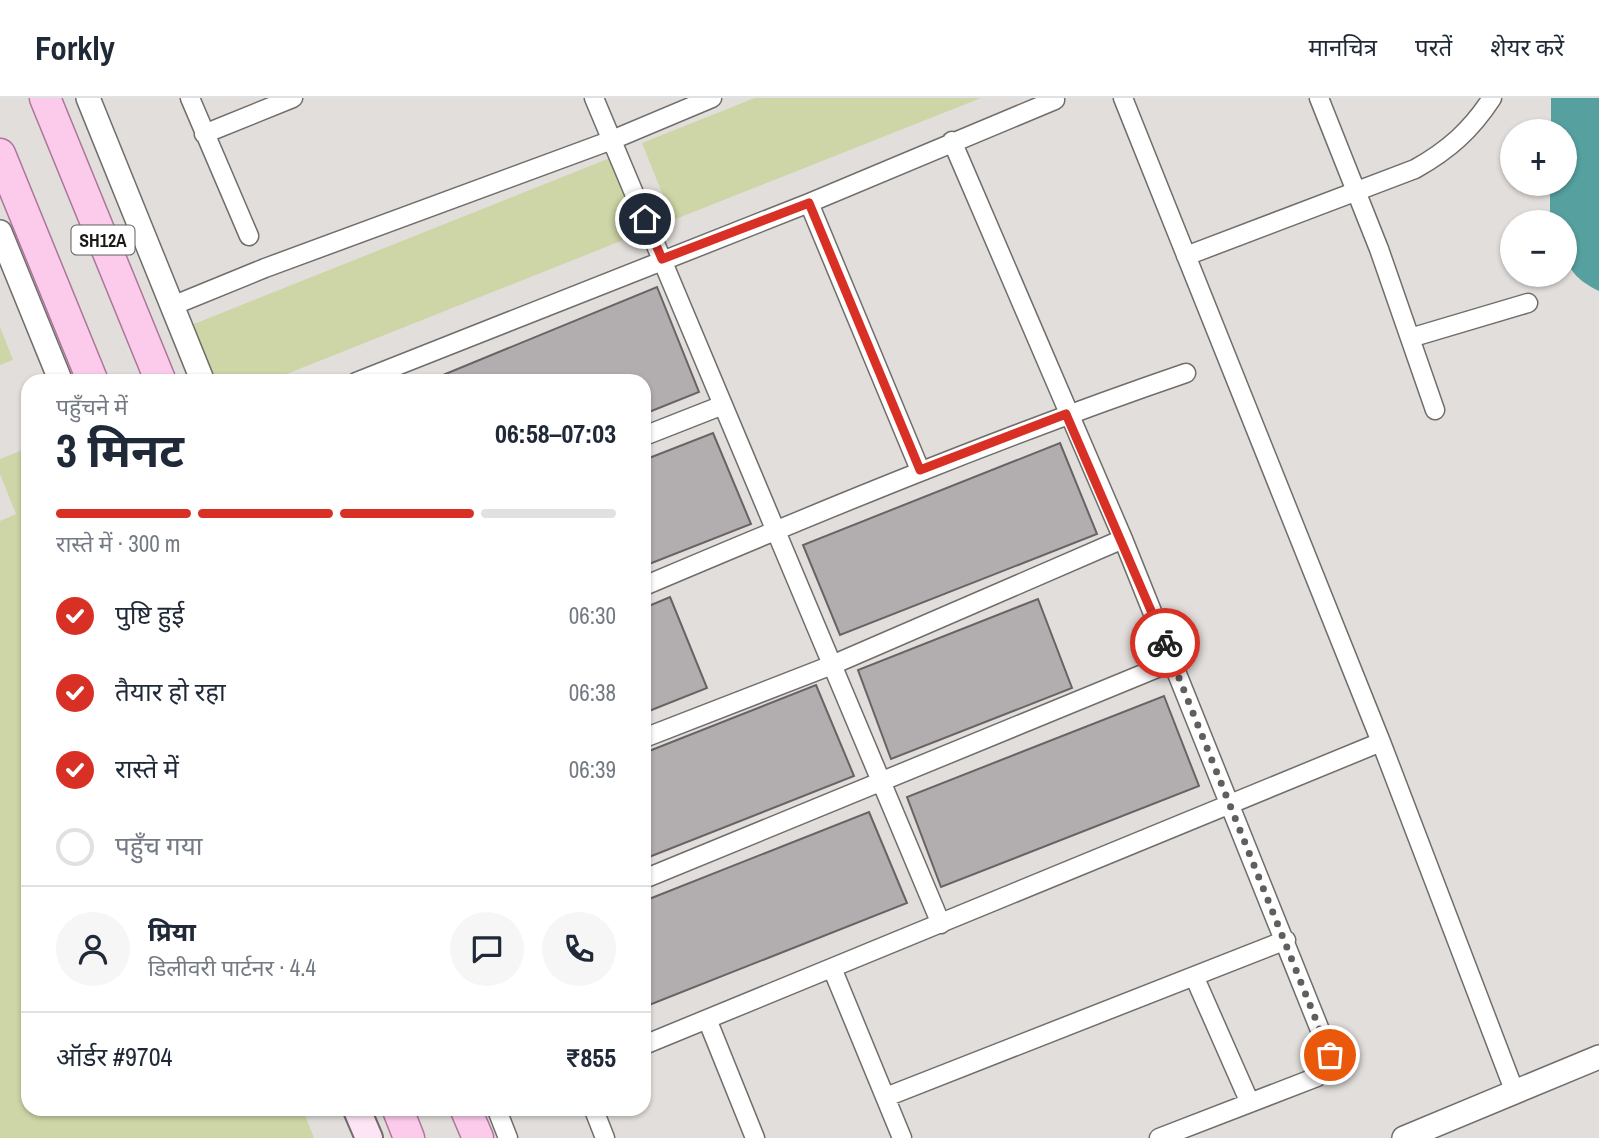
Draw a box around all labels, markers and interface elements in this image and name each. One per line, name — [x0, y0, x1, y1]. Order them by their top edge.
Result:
text: Forkly — [35, 26, 115, 70]
text: मानचित्र — [1308, 31, 1377, 63]
text: परतें — [1415, 31, 1452, 63]
text: शेयर करें — [1490, 31, 1564, 63]
map controls — [1500, 119, 1577, 287]
button: + — [1500, 119, 1577, 196]
pin — [615, 189, 675, 249]
icon: home — [626, 200, 664, 238]
button: − — [1500, 210, 1577, 287]
road number: SH12A — [72, 225, 134, 254]
text: पहुँचने में — [56, 391, 128, 422]
text: 06:58–07:03 — [495, 416, 616, 451]
text: 3 मिनट — [56, 419, 184, 481]
text: रास्ते में · 300 m — [56, 528, 181, 559]
icon: check — [56, 597, 94, 635]
text: पुष्टि हुई — [115, 597, 184, 632]
text: 06:30 — [569, 600, 616, 631]
courier — [1130, 608, 1200, 678]
icon: bike — [1146, 624, 1184, 662]
icon: check — [56, 674, 94, 712]
text: तैयार हो रहा — [115, 674, 226, 709]
text: 06:38 — [569, 677, 616, 708]
icon: check — [56, 751, 94, 789]
text: रास्ते में — [115, 751, 179, 786]
text: 06:39 — [569, 754, 616, 785]
text: पहुँच गया — [115, 828, 202, 863]
button: person — [56, 912, 130, 986]
button: chat — [450, 912, 524, 986]
button: phone — [542, 912, 616, 986]
text: प्रिया — [148, 914, 196, 949]
text: डिलीवरी पार्टनर · 4.4 — [148, 952, 316, 983]
pin — [1300, 1025, 1360, 1085]
icon: bag — [1311, 1036, 1349, 1074]
text: ऑर्डर #9704 — [56, 1039, 172, 1074]
text: ₹855 — [565, 1040, 616, 1075]

